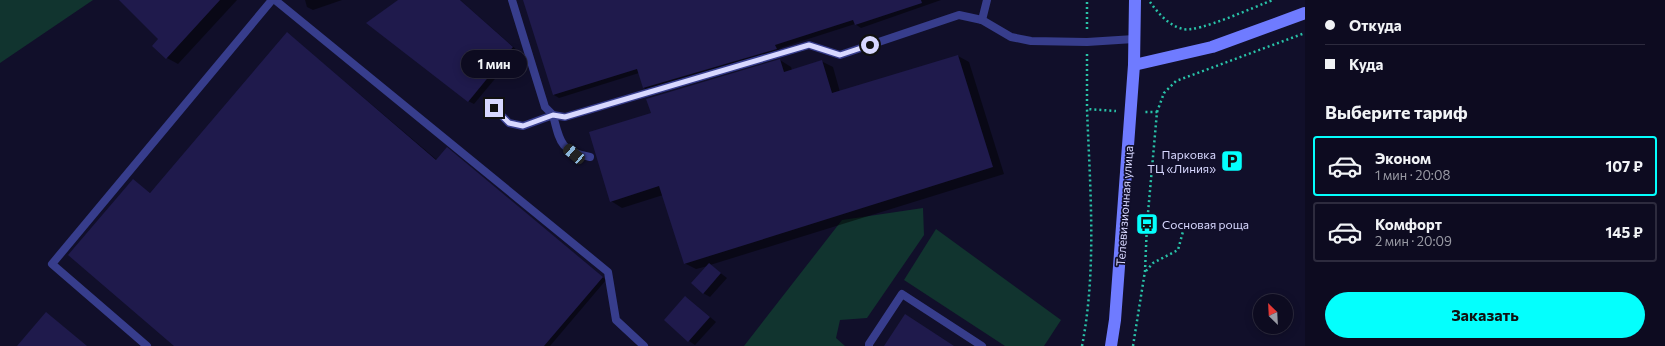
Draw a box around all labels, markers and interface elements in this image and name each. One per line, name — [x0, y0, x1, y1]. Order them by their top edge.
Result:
text: Откуда — [1349, 16, 1402, 34]
route start — [861, 36, 879, 54]
callout: 1 мин — [461, 50, 527, 78]
text: Куда — [1349, 55, 1383, 73]
text: 1 мин — [477, 56, 511, 72]
route end — [485, 99, 503, 117]
text: Выберите тариф — [1325, 101, 1468, 123]
car — [561, 142, 587, 166]
street label: Телевизионная улица — [1113, 145, 1135, 267]
place label: Парковка ТЦ «Линия» — [1147, 147, 1216, 175]
parking icon: Парковка ТЦ «Линия» — [1219, 148, 1245, 174]
icon: car — [1327, 148, 1363, 184]
text: Эконом — [1375, 149, 1431, 167]
text: 107 ₽ — [1605, 157, 1643, 175]
text: 1 мин · 20:08 — [1375, 167, 1450, 183]
bus stop icon: Сосновая роща — [1134, 211, 1160, 237]
icon: car — [1327, 214, 1363, 250]
text: Комфорт — [1375, 215, 1442, 233]
place label: Сосновая роща — [1162, 217, 1249, 231]
text: 145 ₽ — [1606, 223, 1643, 241]
text: 2 мин · 20:09 — [1375, 233, 1452, 249]
button: Заказать — [1325, 292, 1645, 338]
north arrow — [1253, 294, 1293, 334]
map controls — [1253, 294, 1293, 334]

